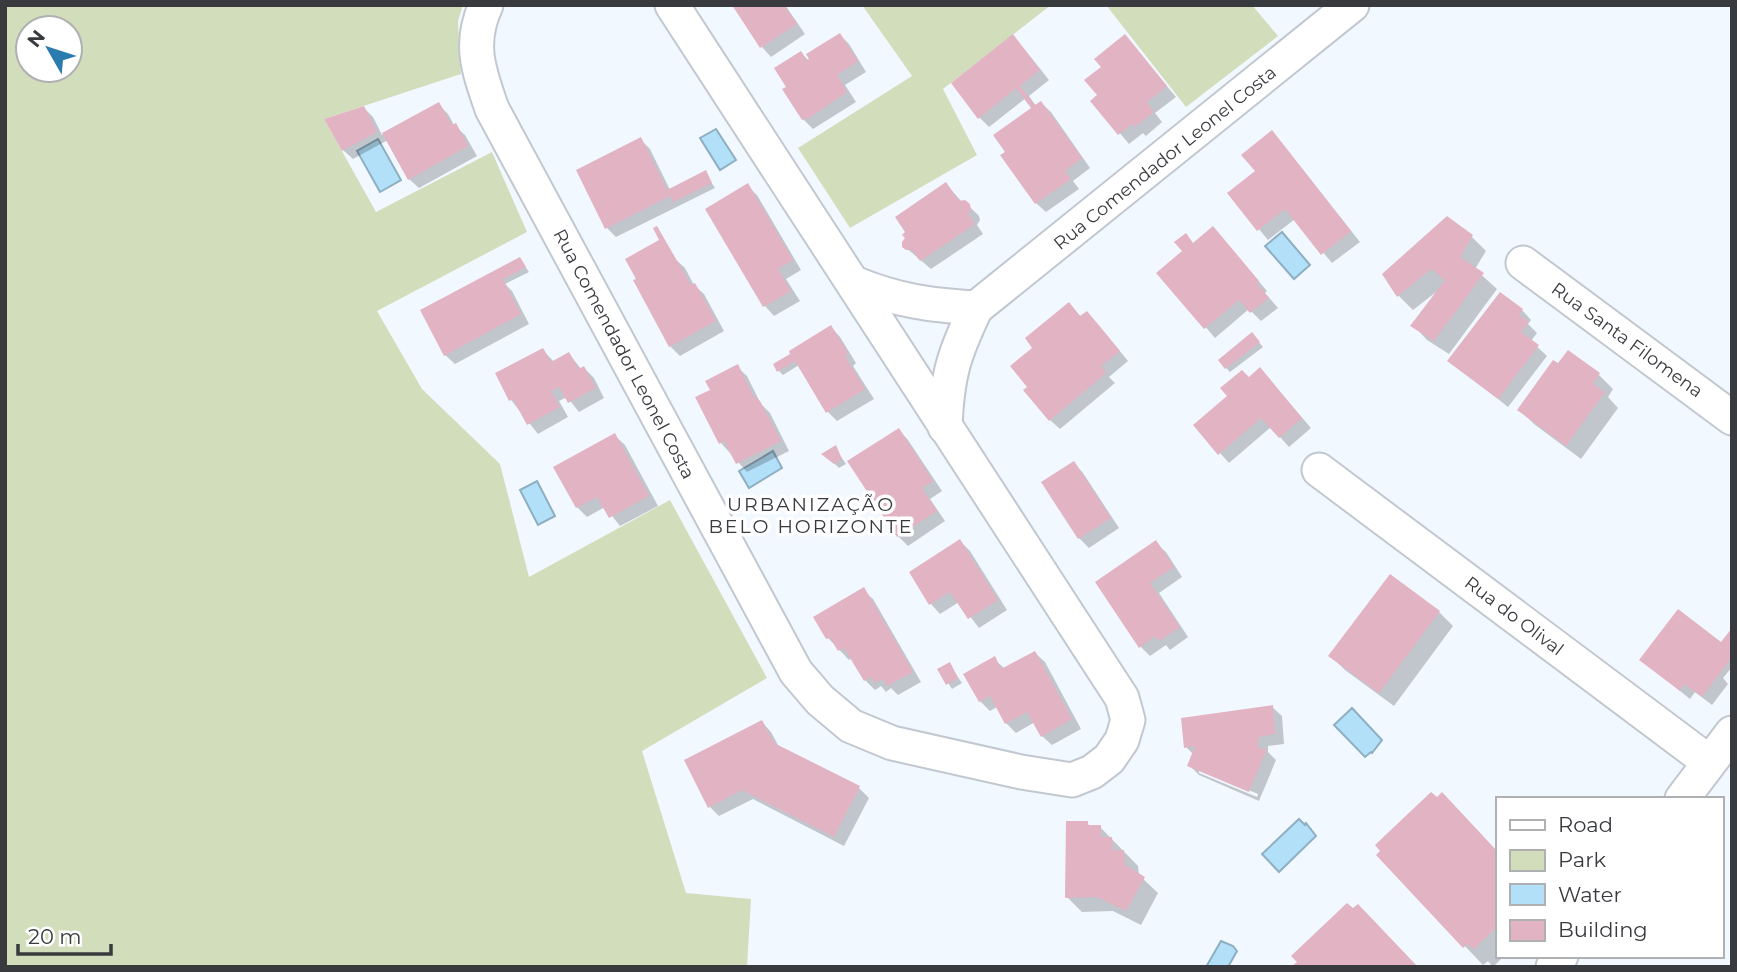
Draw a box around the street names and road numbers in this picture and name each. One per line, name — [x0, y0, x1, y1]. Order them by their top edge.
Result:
street label: Rua Comendador Leonel Costa — [1049, 61, 1281, 255]
street label: Rua Comendador Leonel Costa — [549, 225, 699, 483]
street label: Rua Santa Filomena — [1547, 278, 1707, 402]
street label: Rua do Olival — [1460, 572, 1568, 660]

